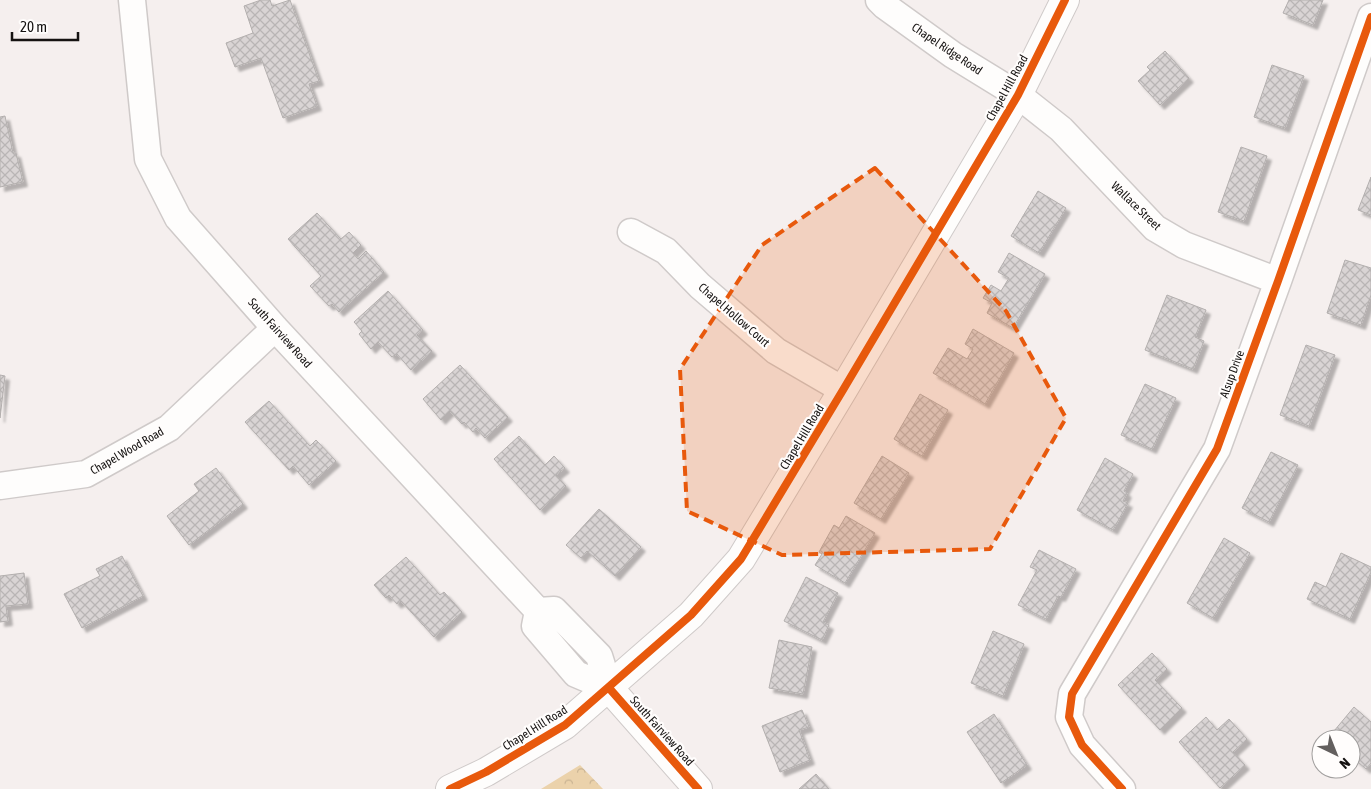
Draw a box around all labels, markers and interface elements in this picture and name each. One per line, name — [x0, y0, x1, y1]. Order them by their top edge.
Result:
scale bar — [12, 10, 79, 42]
text: 20 m — [20, 18, 47, 35]
street label: Chapel Ridge Road — [909, 20, 985, 78]
street label: Chapel Hill Road — [983, 53, 1031, 123]
street label: Wallace Street — [1108, 179, 1164, 234]
street label: Chapel Hollow Court — [696, 280, 773, 350]
street label: South Fairview Road — [245, 295, 315, 371]
street label: Alsup Drive — [1217, 348, 1247, 400]
street label: Chapel Hill Road — [777, 402, 827, 472]
street label: Chapel Wood Road — [88, 424, 166, 478]
street label: South Fairview Road — [627, 693, 697, 769]
street label: Chapel Hill Road — [500, 703, 570, 753]
north arrow — [1311, 729, 1361, 779]
text: N — [1336, 755, 1353, 772]

